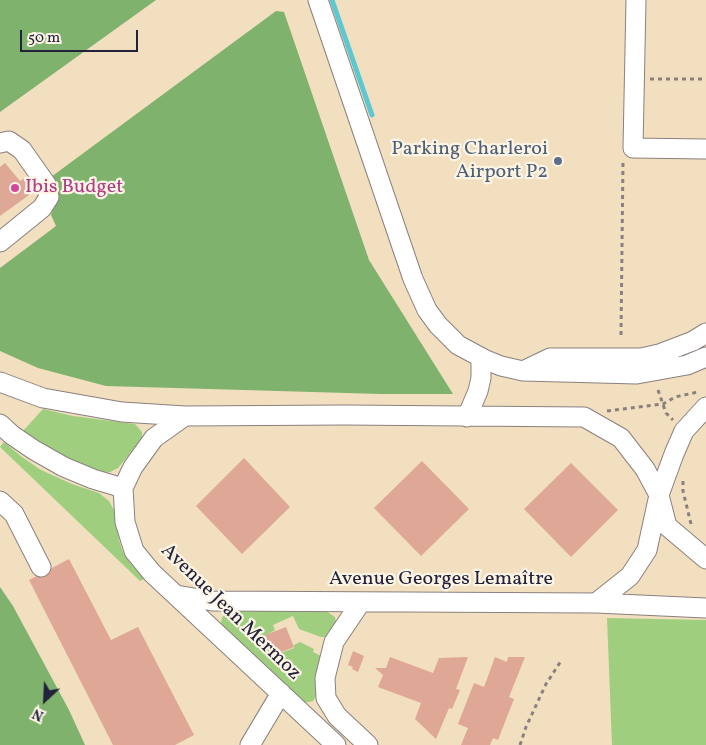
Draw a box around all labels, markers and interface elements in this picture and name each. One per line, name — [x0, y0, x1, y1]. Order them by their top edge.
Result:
scale bar — [22, 20, 140, 52]
text: 50 m — [28, 28, 60, 49]
place label: Parking Charleroi Airport P2 — [391, 138, 548, 185]
marker: Parking Charleroi Airport P2 — [552, 155, 564, 167]
place label: Ibis Budget — [25, 176, 123, 200]
marker: Ibis Budget — [9, 182, 21, 194]
street label: Avenue Jean Mermoz — [155, 540, 305, 686]
street label: Avenue Georges Lemaître — [329, 568, 553, 592]
north arrow — [20, 675, 70, 725]
text: N — [30, 703, 47, 725]

